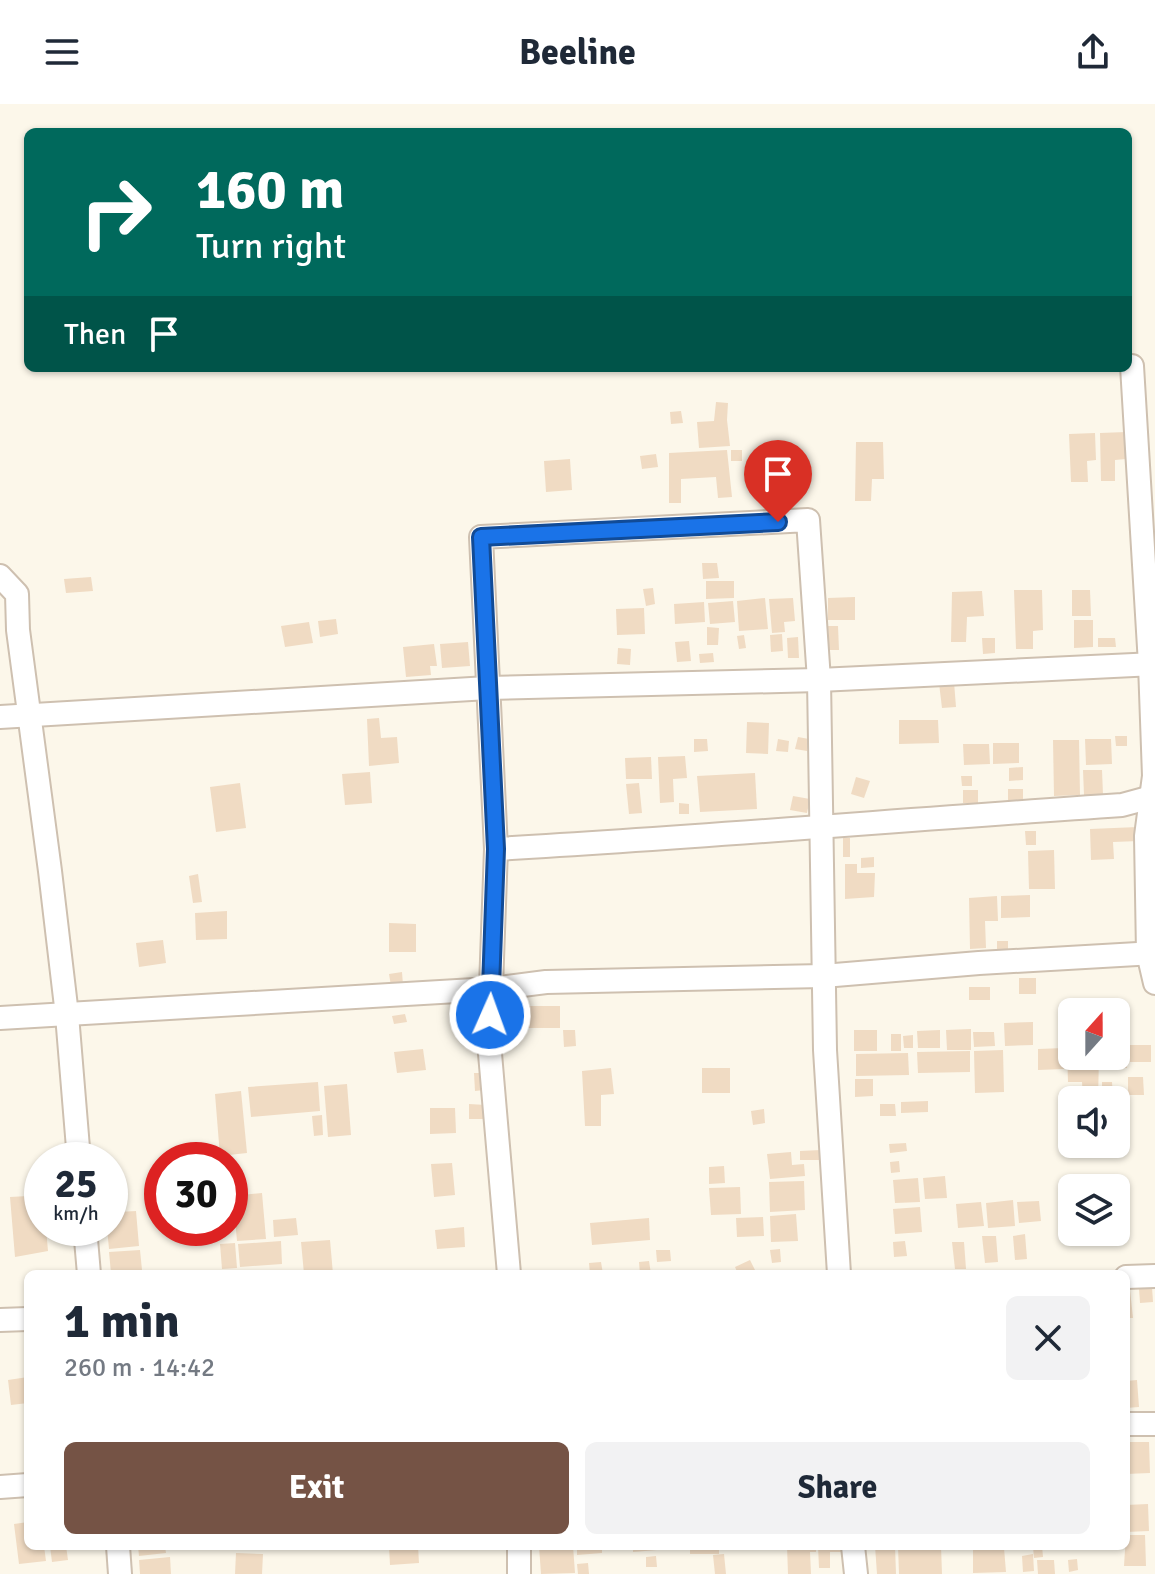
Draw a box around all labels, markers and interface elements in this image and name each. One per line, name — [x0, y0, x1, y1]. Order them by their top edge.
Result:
icon: menu — [40, 30, 84, 74]
text: Beeline — [519, 30, 636, 75]
icon: share — [1071, 30, 1115, 74]
text: 160 m — [196, 155, 344, 224]
icon: right — [64, 160, 168, 264]
text: Turn right — [196, 224, 346, 269]
icon: arrive — [142, 312, 186, 356]
text: Then — [64, 316, 126, 353]
pin — [744, 440, 812, 522]
icon: arrive — [756, 452, 800, 496]
position arrow — [448, 973, 532, 1057]
north arrow — [1058, 998, 1130, 1070]
map controls — [1058, 998, 1130, 1246]
button: sound — [1058, 1086, 1130, 1158]
speed limit sign: 30 — [144, 1142, 248, 1246]
text: 25 — [54, 1159, 98, 1209]
button: layers — [1058, 1174, 1130, 1246]
text: km/h — [53, 1201, 99, 1226]
text: 1 min — [64, 1292, 180, 1351]
button: close — [1006, 1296, 1090, 1380]
text: 260 m · 14:42 — [64, 1352, 215, 1384]
button: Exit — [64, 1442, 569, 1534]
button: Share — [585, 1442, 1090, 1534]

